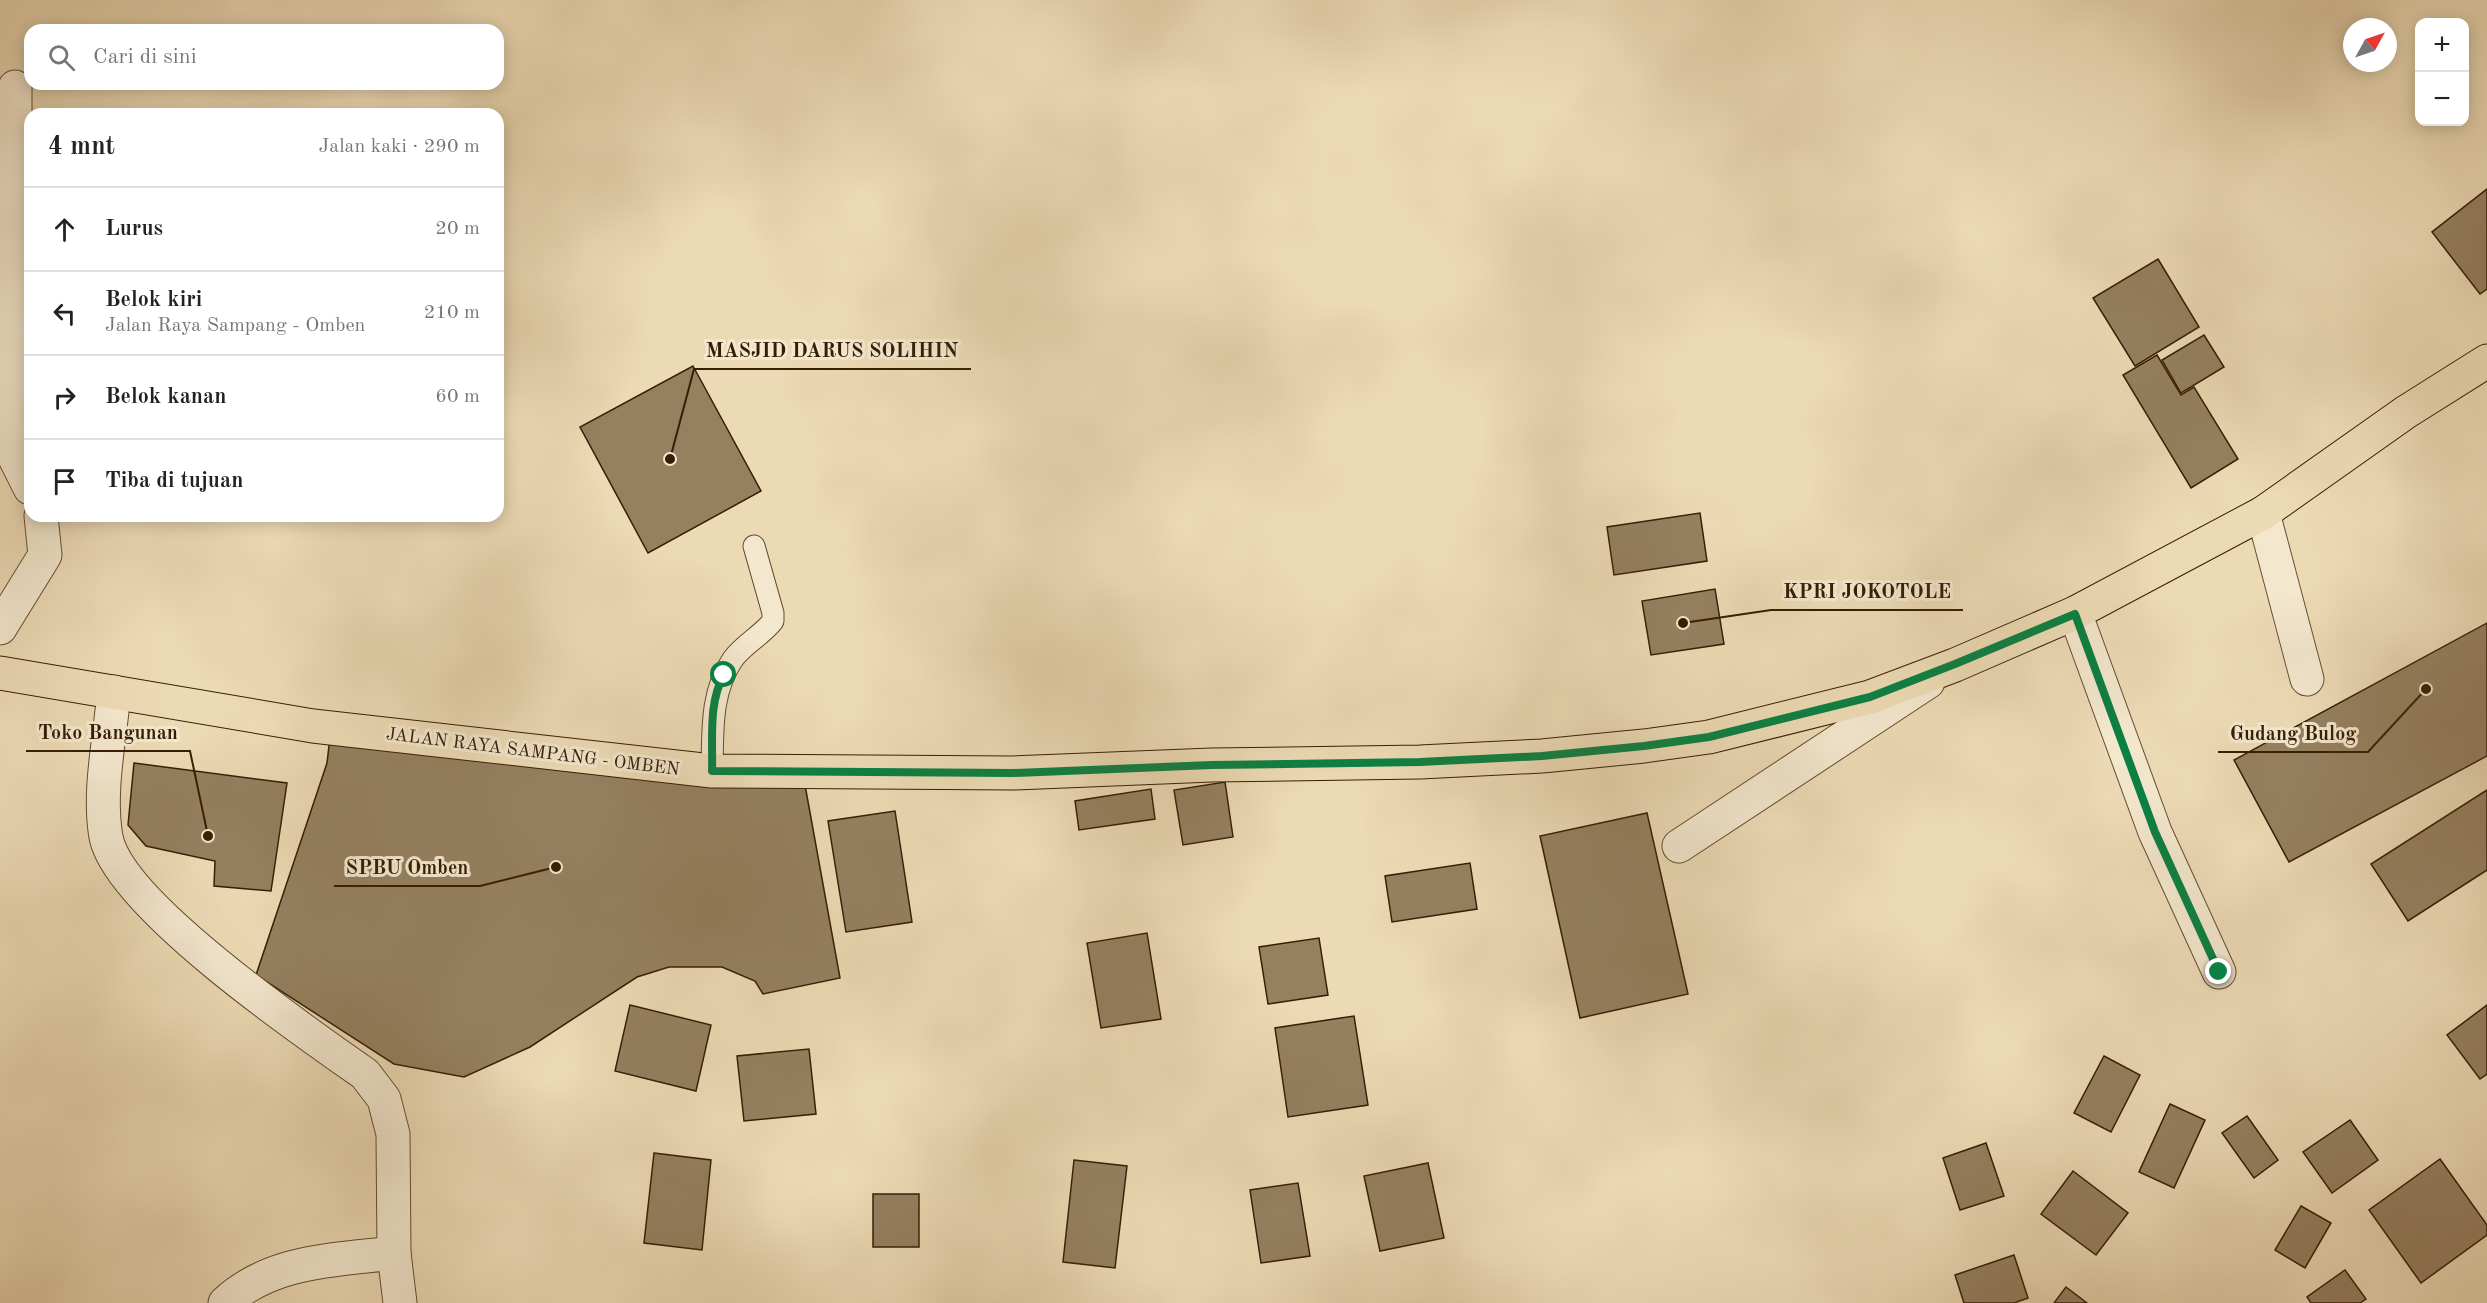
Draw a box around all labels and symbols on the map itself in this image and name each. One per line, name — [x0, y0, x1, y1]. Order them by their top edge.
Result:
north arrow — [2343, 18, 2397, 72]
callout: MASJID DARUS SOLIHIN — [694, 331, 971, 369]
text: MASJID DARUS SOLIHIN — [706, 342, 959, 362]
callout: KPRI JOKOTOLE — [1771, 572, 1963, 610]
text: KPRI JOKOTOLE — [1783, 583, 1951, 603]
route start — [710, 661, 736, 687]
callout: Toko Bangunan — [26, 713, 190, 751]
callout: Gudang Bulog — [2218, 714, 2368, 752]
text: Toko Bangunan — [38, 724, 178, 744]
street label: JALAN RAYA SAMPANG - OMBEN — [385, 725, 681, 779]
text: Gudang Bulog — [2230, 725, 2356, 745]
callout: SPBU Omben — [334, 848, 480, 886]
text: SPBU Omben — [346, 859, 468, 879]
route end — [2205, 958, 2231, 984]

